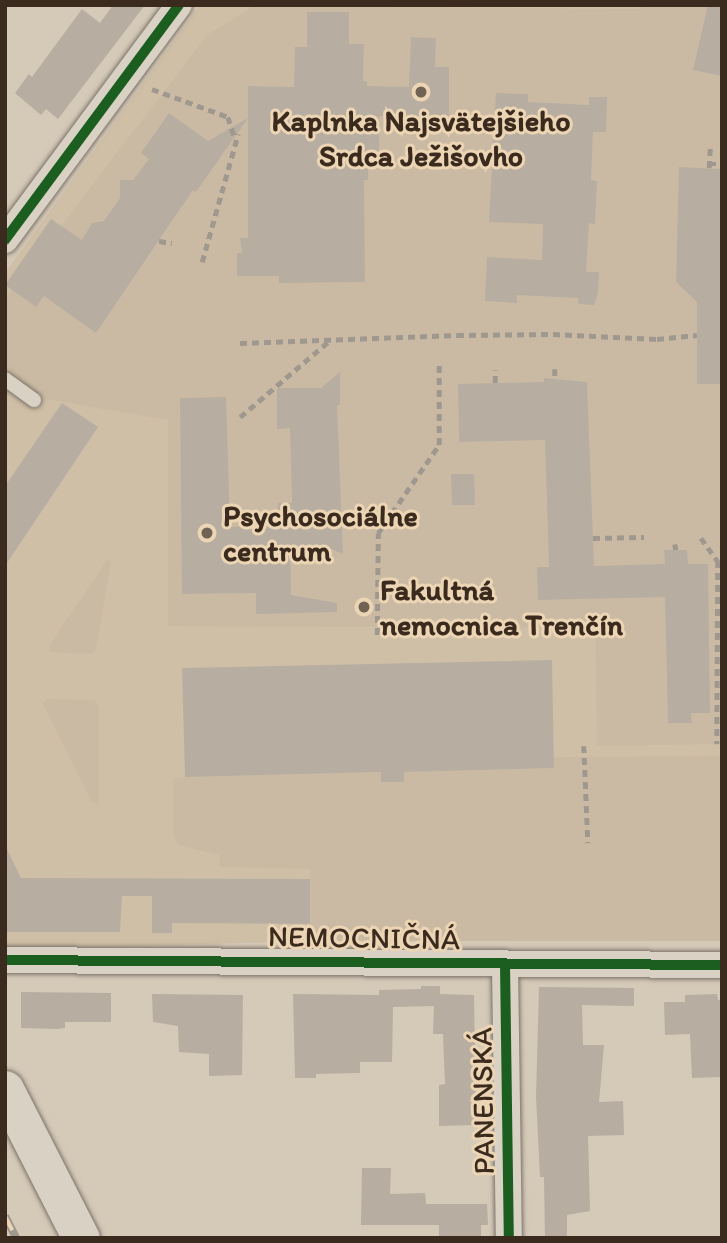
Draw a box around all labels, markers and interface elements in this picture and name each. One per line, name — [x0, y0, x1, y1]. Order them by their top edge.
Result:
marker: Kaplnka Najsvätejšieho Srdca Ježišovho — [413, 84, 429, 100]
place label: Kaplnka Najsvätejšieho Srdca Ježišovho — [272, 103, 570, 174]
place label: Psychosociálne centrum — [223, 498, 418, 568]
marker: Psychosociálne centrum — [197, 523, 217, 543]
place label: Fakultná nemocnica Trenčín — [380, 572, 621, 642]
marker: Fakultná nemocnica Trenčín — [354, 597, 374, 617]
street label: NEMOCNIČNÁ — [268, 918, 460, 958]
street label: PANENSKÁ — [464, 1027, 502, 1175]

